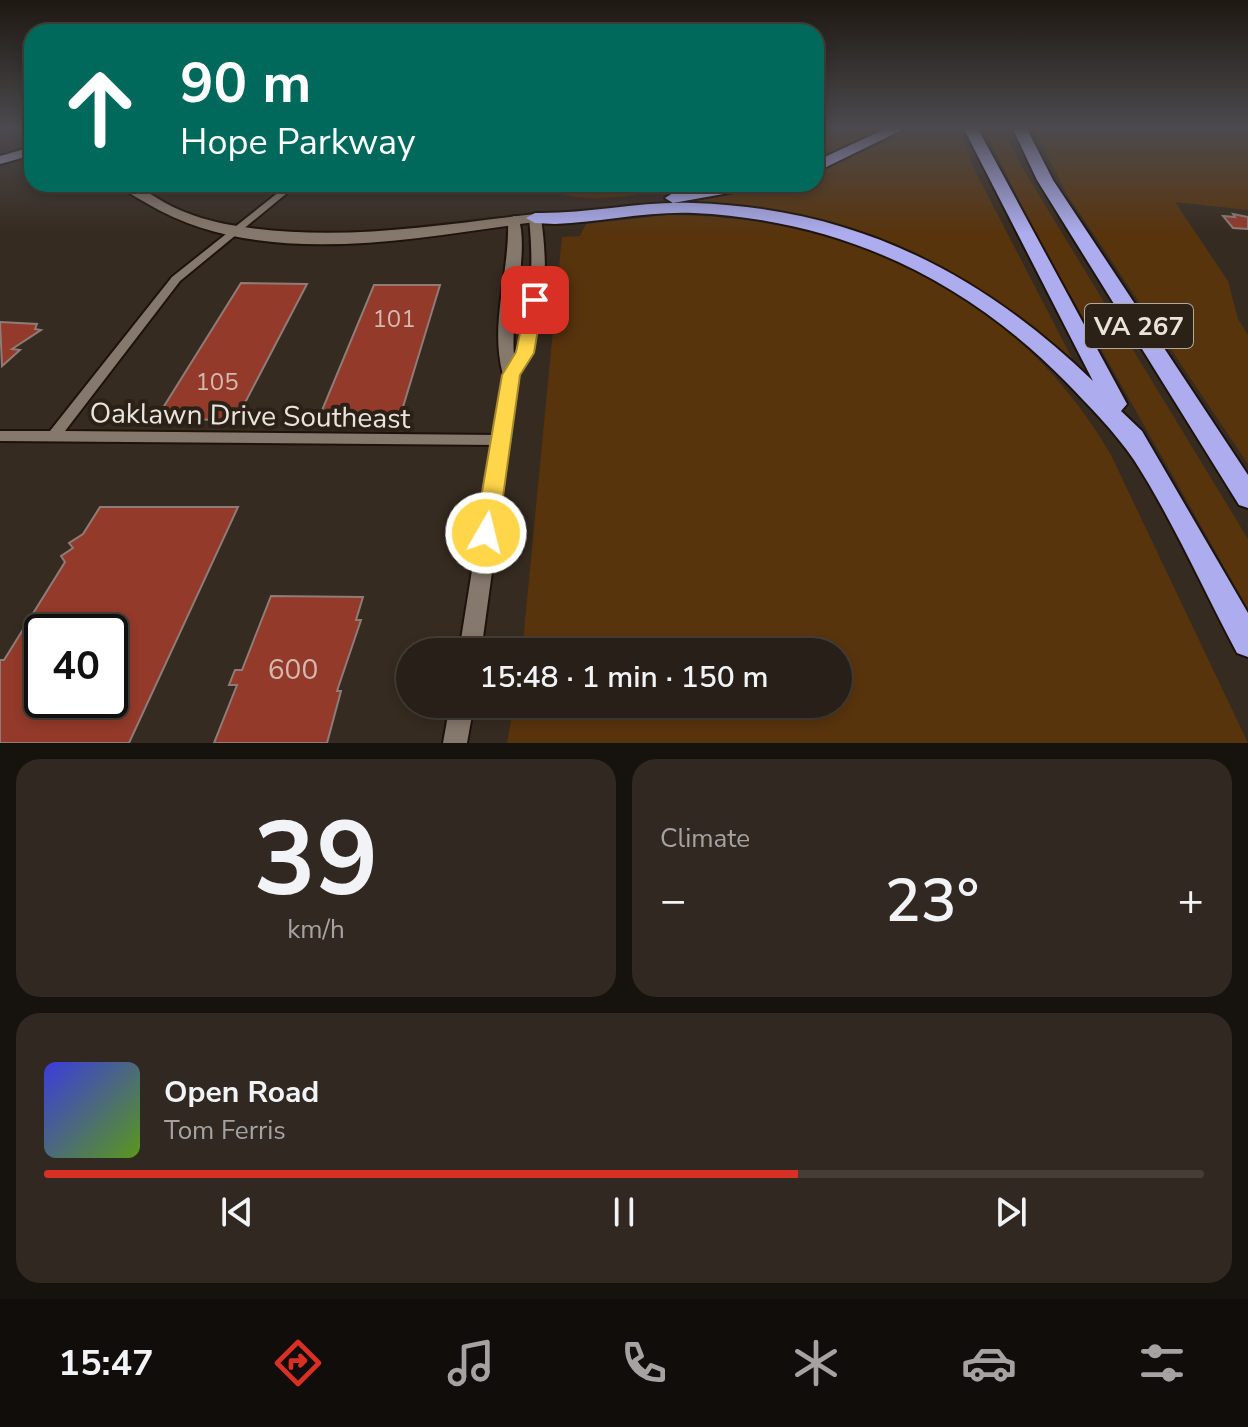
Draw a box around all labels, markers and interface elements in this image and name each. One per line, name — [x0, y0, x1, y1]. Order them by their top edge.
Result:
text: 90 m — [180, 45, 311, 122]
icon: ahead — [48, 56, 152, 160]
text: Hope Parkway — [180, 118, 415, 167]
pin — [501, 266, 569, 334]
icon: arrive — [513, 278, 557, 322]
house number: 101 — [372, 303, 416, 335]
road number: VA 267 — [1085, 304, 1193, 348]
house number: 105 — [195, 366, 239, 398]
street label: Oaklawn Drive Southeast — [89, 394, 411, 438]
position arrow — [444, 491, 528, 575]
speed limit sign: 40 — [24, 614, 128, 718]
house number: 600 — [268, 651, 318, 689]
text: 15:48 · 1 min · 150 m — [479, 657, 769, 698]
text: 39 — [254, 789, 378, 931]
text: Climate — [660, 821, 750, 856]
text: 23° — [885, 860, 979, 942]
text: − — [660, 871, 686, 931]
text: + — [1178, 871, 1204, 931]
text: km/h — [287, 912, 345, 947]
text: Open Road — [164, 1072, 319, 1113]
text: Tom Ferris — [164, 1113, 286, 1148]
icon: previous — [215, 1190, 259, 1234]
icon: pause — [602, 1190, 646, 1234]
icon: next — [989, 1190, 1033, 1234]
icon: directions — [270, 1335, 326, 1391]
icon: music — [443, 1335, 499, 1391]
icon: phone — [616, 1335, 672, 1391]
icon: climate — [788, 1335, 844, 1391]
icon: car — [961, 1335, 1017, 1391]
icon: filters — [1134, 1335, 1190, 1391]
text: 15:47 — [58, 1339, 154, 1388]

